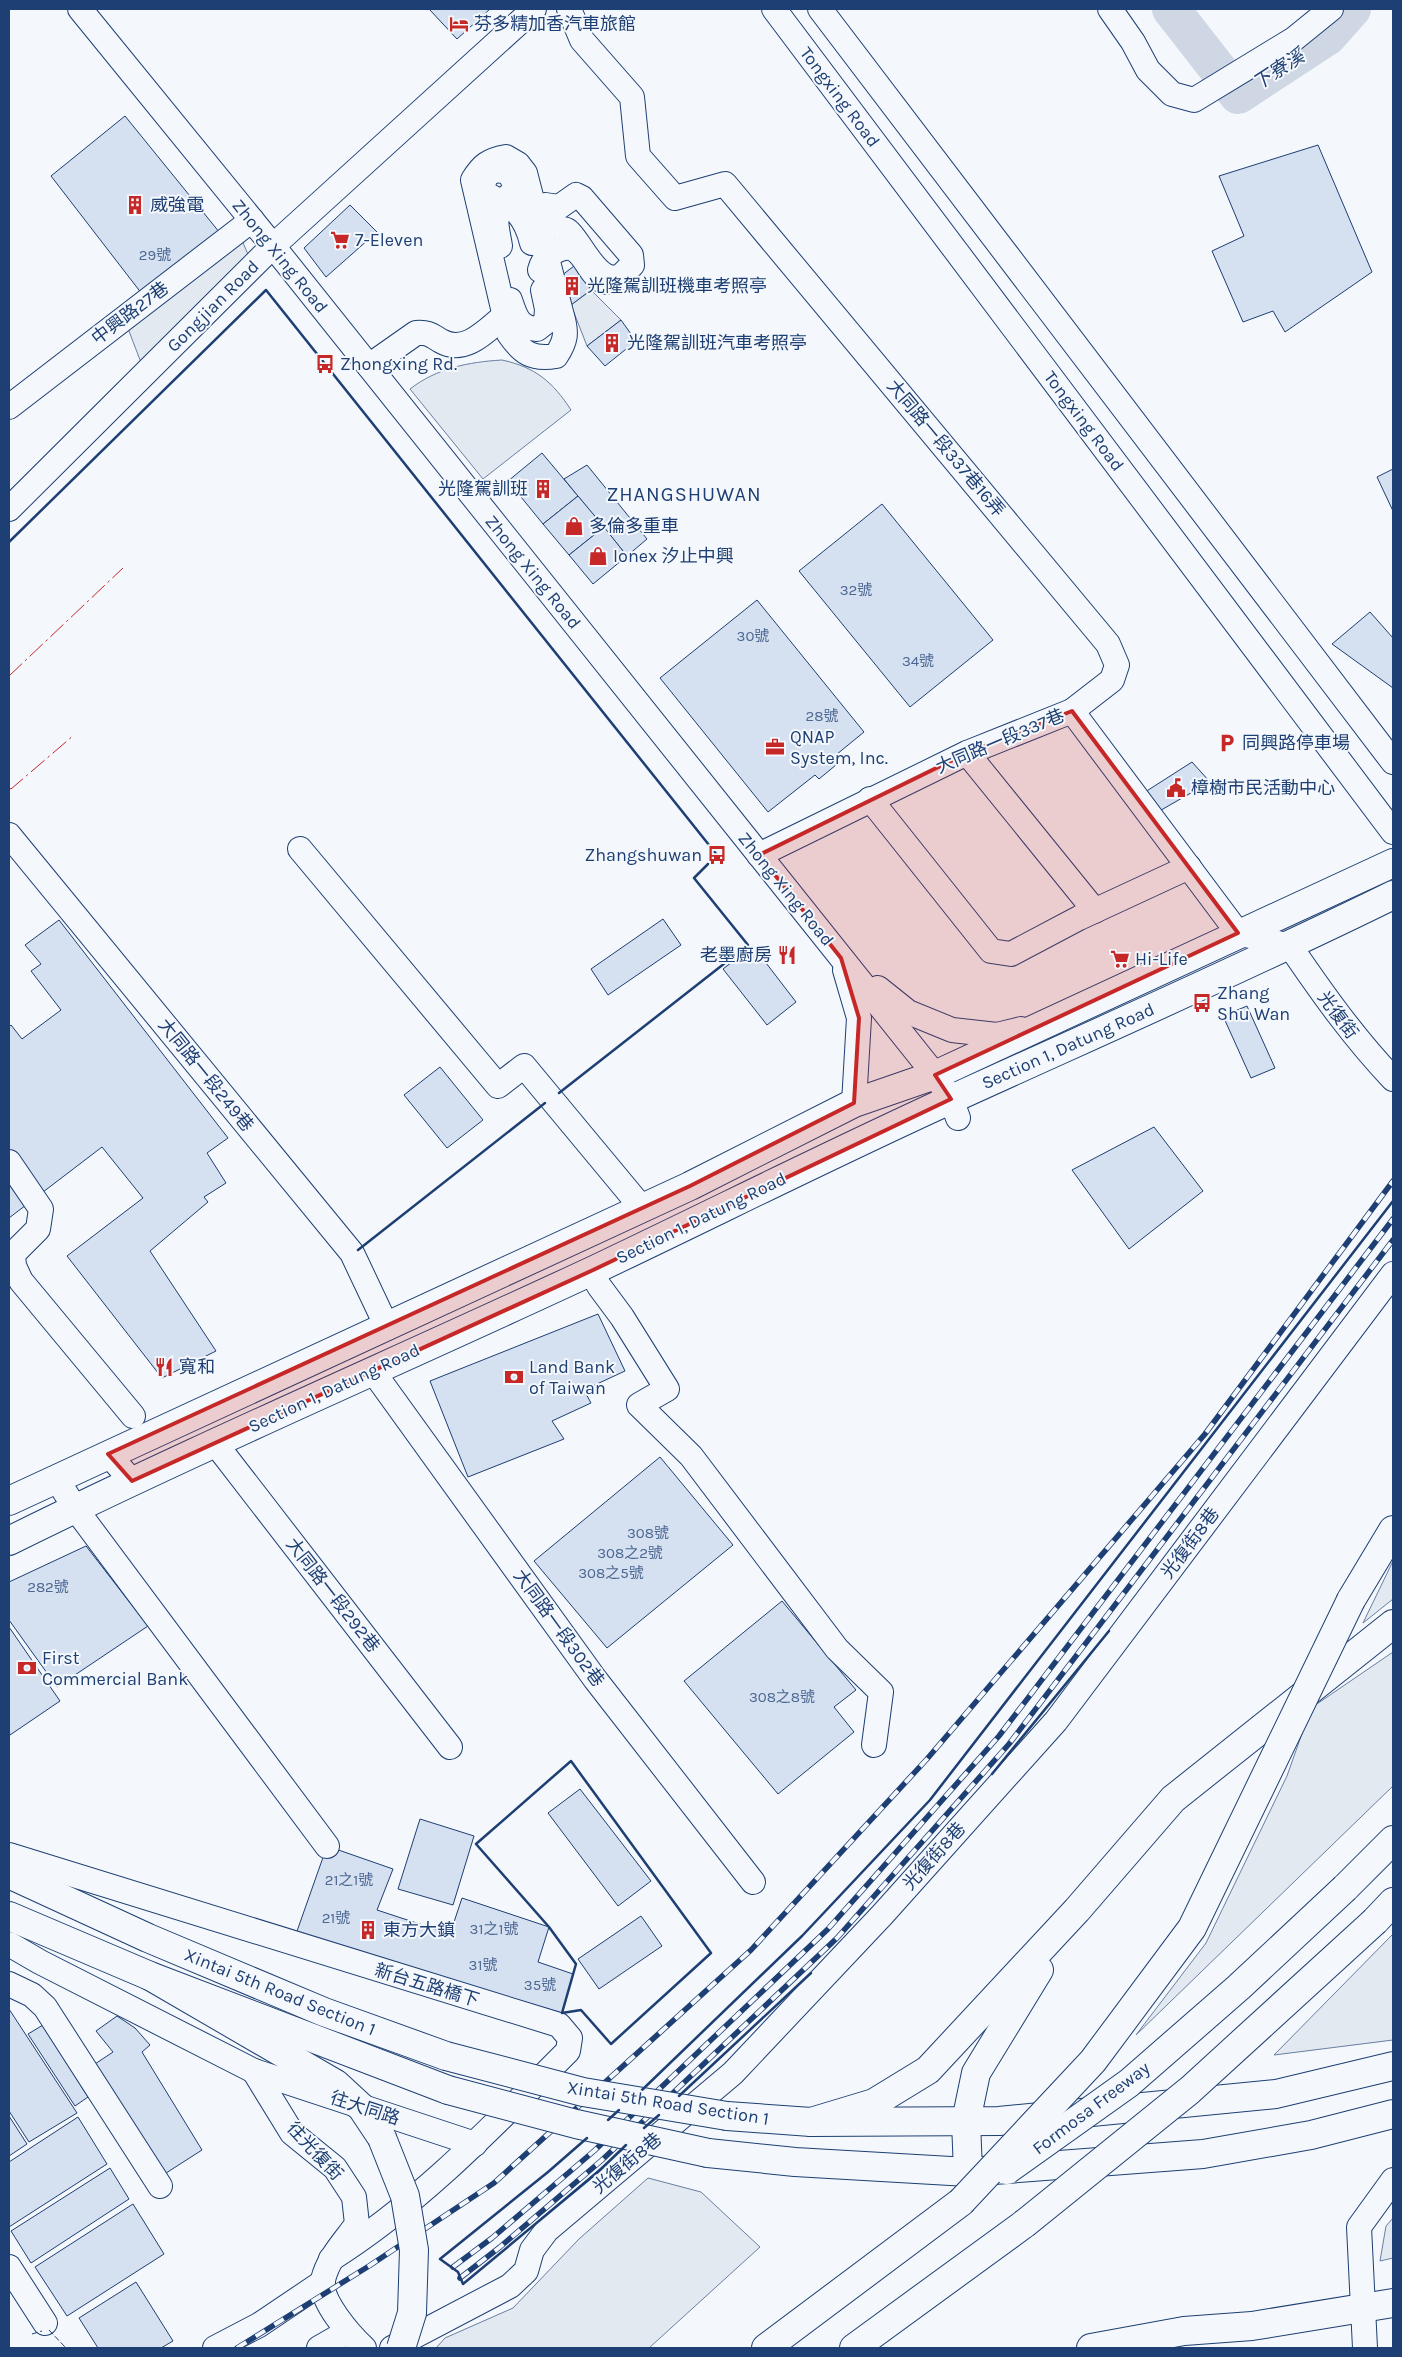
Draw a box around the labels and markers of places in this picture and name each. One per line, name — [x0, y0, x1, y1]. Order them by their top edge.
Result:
hotel icon: 芬多精加香汽車旅館 — [448, 13, 470, 35]
place label: 芬多精加香汽車旅館 — [474, 13, 636, 35]
building icon: 威強電 — [124, 194, 146, 216]
place label: 威強電 — [150, 194, 204, 216]
supermarket icon: 7-Eleven — [329, 229, 351, 251]
place label: 7-Eleven — [355, 229, 423, 251]
building icon: 光隆駕訓班機車考照亭 — [561, 275, 583, 297]
place label: 光隆駕訓班機車考照亭 — [587, 275, 767, 297]
building icon: 光隆駕訓班汽車考照亭 — [601, 332, 623, 354]
place label: 光隆駕訓班汽車考照亭 — [627, 332, 807, 354]
bus stop icon: Zhongxing Rd. — [314, 353, 336, 375]
place label: Zhongxing Rd. — [340, 353, 457, 375]
place label: 光隆駕訓班 — [438, 478, 528, 500]
building icon: 光隆駕訓班 — [532, 478, 554, 500]
shop icon: 多倫多重車 — [563, 515, 585, 537]
place label: 多倫多重車 — [589, 515, 679, 537]
shop icon: Ionex 汐止中興 — [587, 545, 609, 567]
place label: Ionex 汐止中興 — [613, 545, 733, 567]
place label: QNAP System, Inc. — [790, 726, 888, 769]
parking icon: 同興路停車場 — [1216, 732, 1238, 754]
place label: 同興路停車場 — [1242, 732, 1350, 754]
office icon: QNAP System, Inc. — [764, 736, 786, 758]
public building icon: 樟樹市民活動中心 — [1165, 777, 1187, 799]
place label: 樟樹市民活動中心 — [1191, 777, 1335, 799]
place label: Zhangshuwan — [585, 844, 702, 866]
bus stop icon: Zhangshuwan — [706, 844, 728, 866]
place label: 老墨廚房 — [700, 944, 772, 966]
restaurant icon: 老墨廚房 — [776, 944, 798, 966]
supermarket icon: Hi-Life — [1109, 948, 1131, 970]
place label: Hi-Life — [1135, 948, 1188, 970]
place label: Zhang Shu Wan — [1217, 982, 1290, 1025]
bus stop icon: Zhang Shu Wan — [1191, 992, 1213, 1014]
restaurant icon: 寬和 — [153, 1356, 175, 1378]
place label: 寬和 — [179, 1356, 215, 1378]
place label: Land Bank of Taiwan — [529, 1356, 615, 1399]
bank icon: Land Bank of Taiwan — [503, 1366, 525, 1388]
place label: First Commercial Bank — [42, 1647, 188, 1690]
bank icon: First Commercial Bank — [16, 1657, 38, 1679]
building icon: 東方大鎮 — [357, 1919, 379, 1941]
place label: 東方大鎮 — [383, 1919, 455, 1941]

